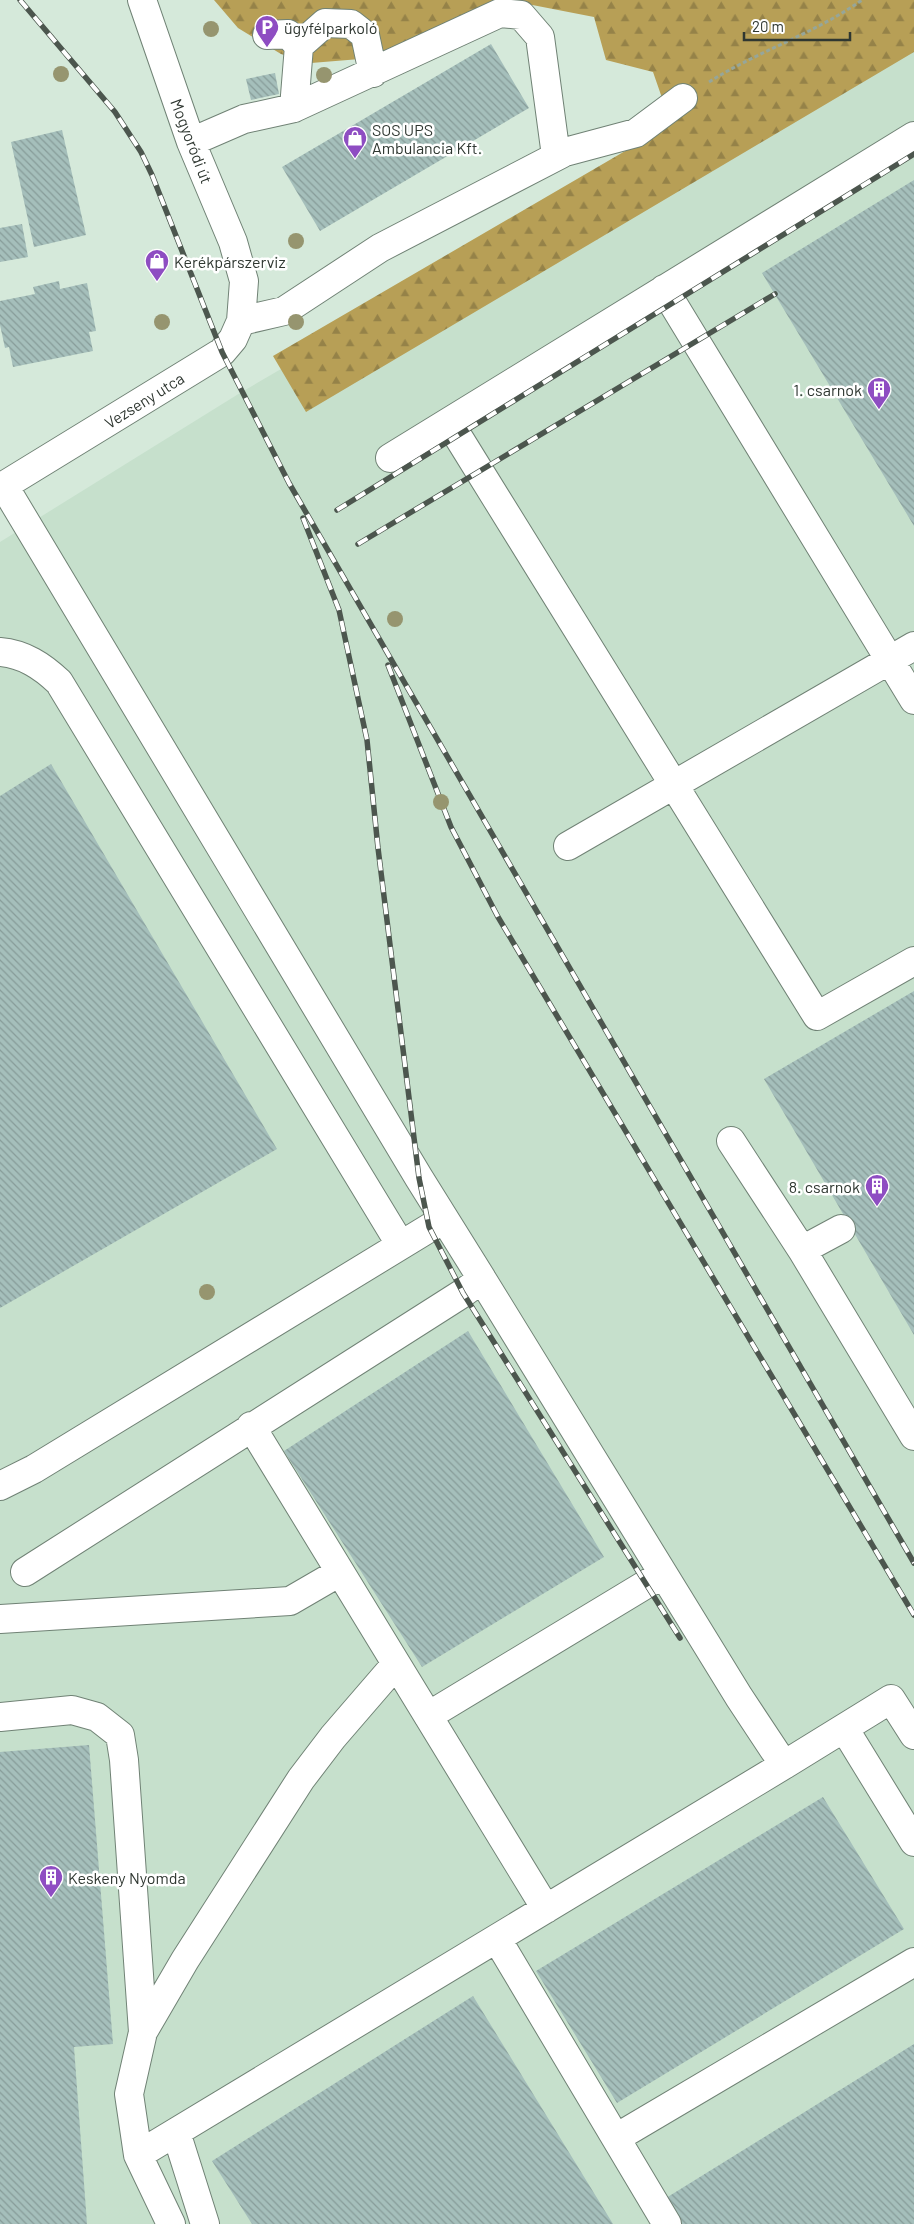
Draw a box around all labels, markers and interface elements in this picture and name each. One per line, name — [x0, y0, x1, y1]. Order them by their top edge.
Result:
scale bar — [744, 10, 850, 42]
parking icon: ügyfélparkoló — [254, 14, 280, 48]
text: 20 m — [752, 17, 784, 35]
place label: ügyfélparkoló — [284, 18, 377, 37]
street label: Mogyoródi út — [167, 96, 217, 186]
place label: SOS UPS Ambulancia Kft. — [372, 120, 482, 157]
shop icon: SOS UPS Ambulancia Kft. — [342, 125, 368, 159]
shop icon: Kerékpárszerviz — [144, 248, 170, 282]
place label: Kerékpárszerviz — [174, 252, 286, 271]
street label: Vezseny utca — [101, 368, 187, 432]
building icon: 1. csarnok — [866, 376, 892, 410]
place label: 1. csarnok — [793, 380, 862, 399]
building icon: 8. csarnok — [864, 1173, 890, 1207]
place label: 8. csarnok — [789, 1177, 860, 1196]
building icon: Keskeny Nyomda — [38, 1864, 64, 1898]
place label: Keskeny Nyomda — [68, 1868, 186, 1887]

